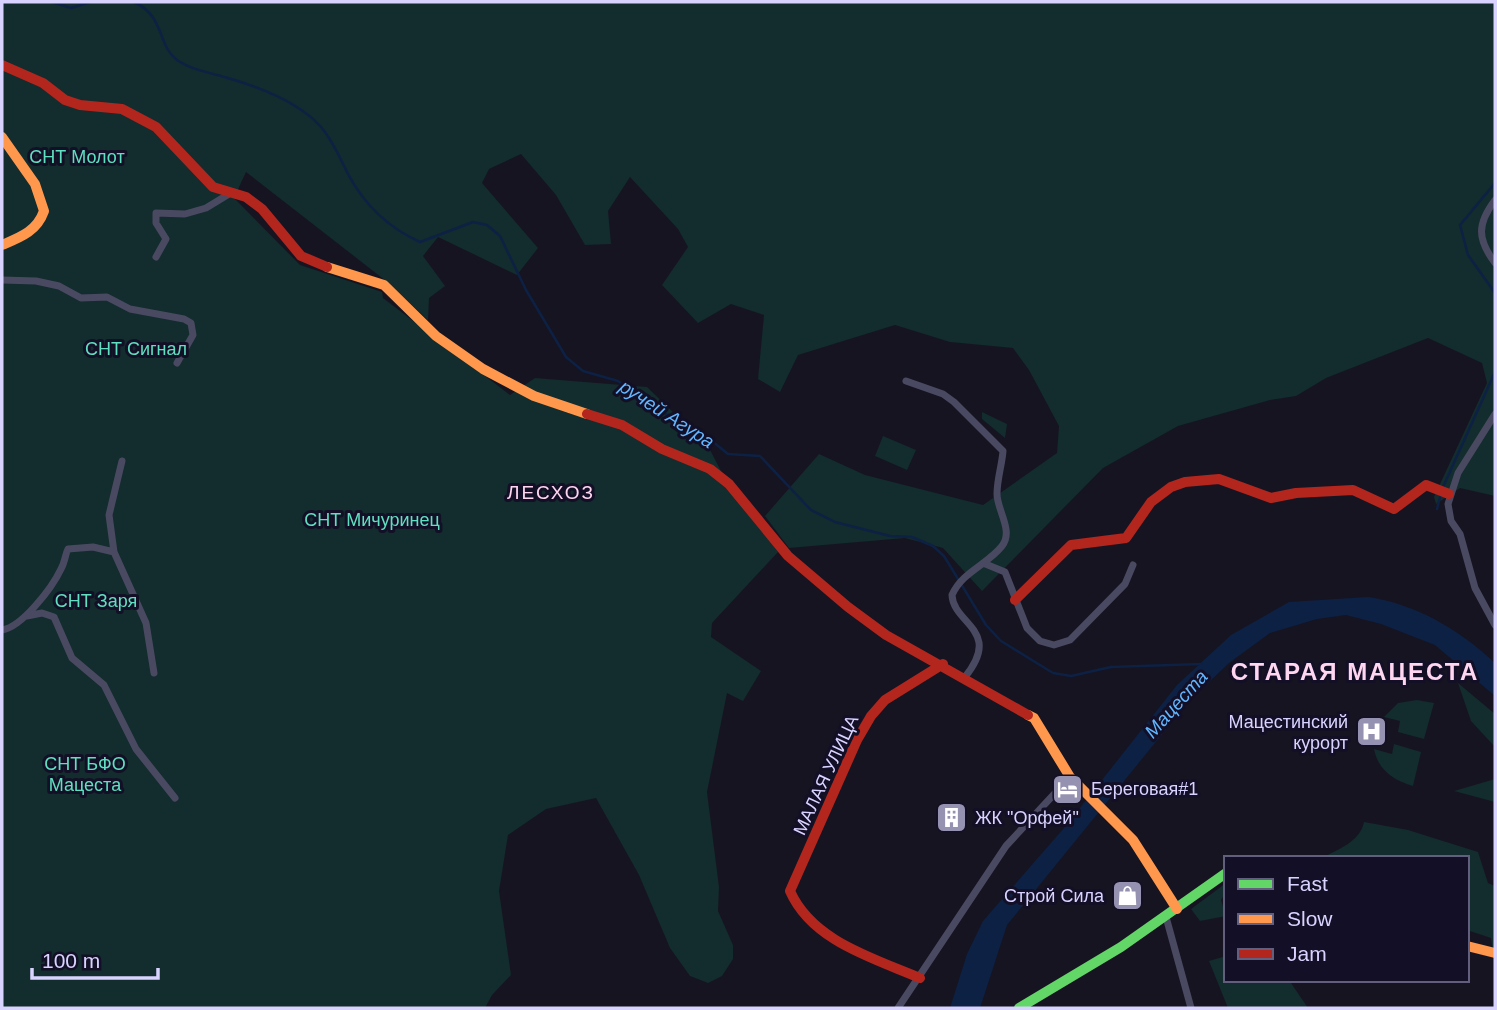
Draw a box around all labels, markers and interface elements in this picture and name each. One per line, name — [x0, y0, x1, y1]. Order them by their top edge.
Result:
park label: СНТ Молот — [29, 147, 125, 167]
park label: СНТ Сигнал — [85, 339, 187, 359]
water label: ручей Агура — [615, 375, 718, 452]
district label: ЛЕСХОЗ — [507, 482, 595, 503]
park label: СНТ Мичуринец — [304, 510, 440, 530]
park label: СНТ Заря — [55, 591, 137, 611]
district label: СТАРАЯ МАЦЕСТА — [1231, 658, 1479, 685]
water label: Мацеста — [1140, 666, 1212, 742]
street label: МАЛАЯ УЛИЦА — [789, 712, 863, 838]
place label: Мацестинский курорт — [1228, 712, 1348, 753]
hospital icon: Мацестинский курорт — [1354, 715, 1388, 749]
park label: СНТ БФО Мацеста — [44, 754, 126, 795]
hotel icon: Береговая#1 — [1051, 772, 1085, 806]
place label: Береговая#1 — [1091, 779, 1198, 799]
building icon: ЖК "Орфей" — [935, 801, 969, 835]
place label: ЖК "Орфей" — [975, 808, 1079, 828]
legend — [1224, 856, 1469, 982]
text: Fast — [1287, 872, 1328, 895]
shop icon: Строй Сила — [1110, 879, 1144, 913]
place label: Строй Сила — [1004, 886, 1105, 906]
text: Slow — [1287, 907, 1333, 930]
scale bar — [32, 936, 158, 980]
text: Jam — [1287, 942, 1327, 965]
text: 100 m — [42, 949, 100, 972]

